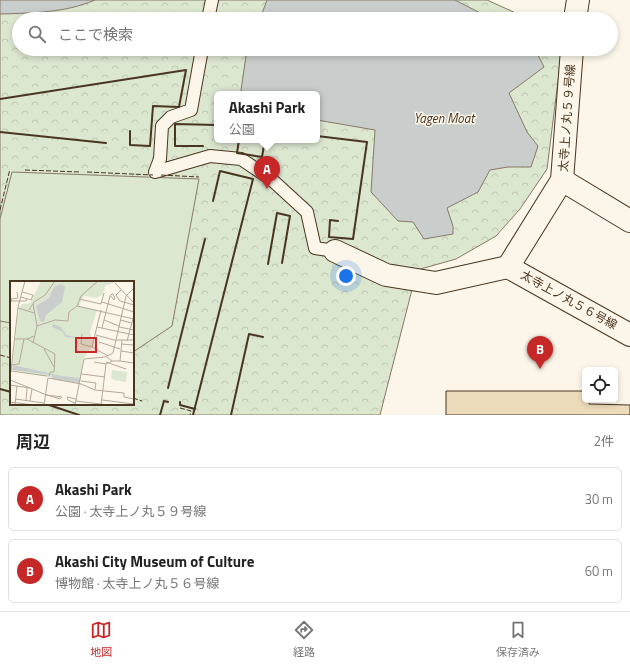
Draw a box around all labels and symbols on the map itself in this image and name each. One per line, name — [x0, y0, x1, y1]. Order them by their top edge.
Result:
street label: 太寺上ノ丸５９号線 — [553, 63, 580, 173]
water label: Yagen Moat — [414, 108, 476, 128]
pin: A — [254, 156, 280, 189]
street label: 太寺上ノ丸５６号線 — [517, 265, 621, 334]
your location — [336, 266, 356, 286]
inset map — [10, 281, 134, 405]
pin: B — [527, 336, 553, 369]

